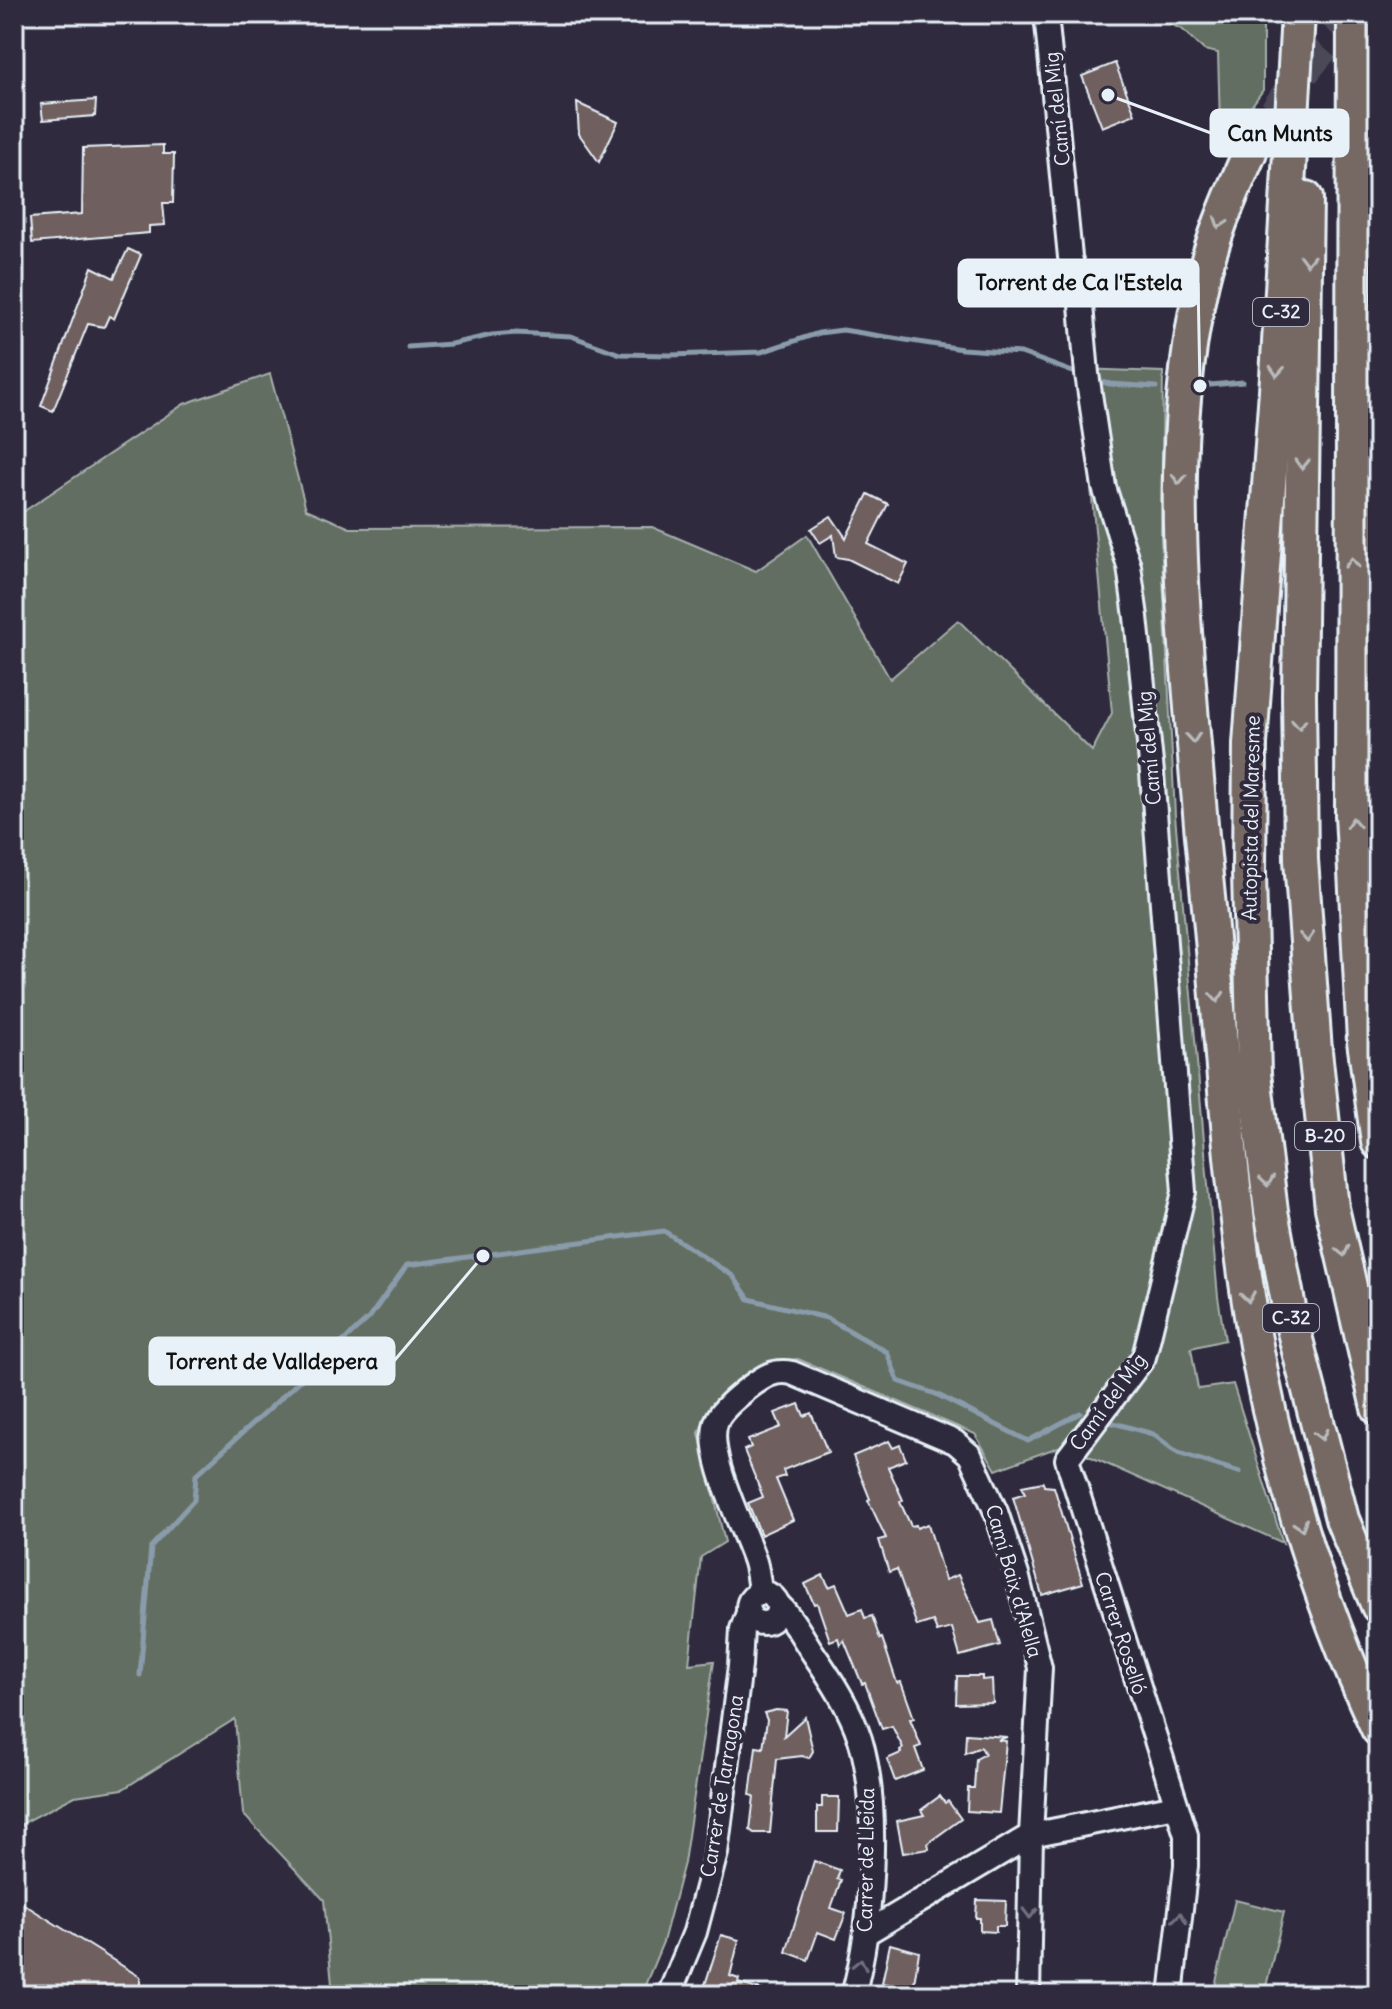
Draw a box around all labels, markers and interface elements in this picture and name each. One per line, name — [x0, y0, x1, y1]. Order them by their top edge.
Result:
street label: Camí del Mig — [1038, 51, 1075, 167]
callout: Can Munts — [1211, 110, 1348, 156]
text: Can Munts — [1227, 119, 1333, 147]
one-way arrow — [1213, 216, 1229, 230]
one-way arrow — [1298, 254, 1316, 267]
callout: Torrent de Ca l'Estela — [959, 260, 1198, 306]
text: Torrent de Ca l'Estela — [975, 268, 1183, 296]
road number: C-32 — [1253, 298, 1309, 326]
one-way arrow — [1269, 365, 1286, 378]
one-way arrow — [1294, 458, 1311, 471]
one-way arrow — [1171, 473, 1188, 486]
one-way arrow — [1343, 556, 1361, 569]
street label: Camí del Mig — [1131, 690, 1166, 806]
street label: Autopista del Maresme — [1236, 715, 1265, 921]
one-way arrow — [1291, 718, 1308, 731]
one-way arrow — [1185, 732, 1202, 745]
one-way arrow — [1344, 816, 1361, 829]
one-way arrow — [1298, 931, 1315, 944]
one-way arrow — [1209, 991, 1226, 1004]
road number: B-20 — [1295, 1122, 1355, 1150]
one-way arrow — [1258, 1174, 1275, 1188]
one-way arrow — [1333, 1244, 1350, 1257]
one-way arrow — [1239, 1290, 1256, 1304]
road number: C-32 — [1263, 1304, 1319, 1332]
callout: Torrent de Valldepera — [150, 1338, 394, 1384]
text: Torrent de Valldepera — [166, 1347, 379, 1375]
street label: Camí del Mig — [1064, 1348, 1151, 1455]
one-way arrow — [1311, 1427, 1328, 1441]
street label: Camí Baix d'Alella — [981, 1501, 1048, 1660]
one-way arrow — [1292, 1518, 1308, 1532]
street label: Carrer Roselló — [1090, 1568, 1153, 1697]
street label: Carrer de Tarragona — [695, 1693, 748, 1879]
street label: Carrer de Lleida — [852, 1787, 879, 1933]
one-way arrow — [1021, 1907, 1038, 1920]
one-way arrow — [1171, 1911, 1188, 1924]
one-way arrow — [851, 1957, 868, 1971]

